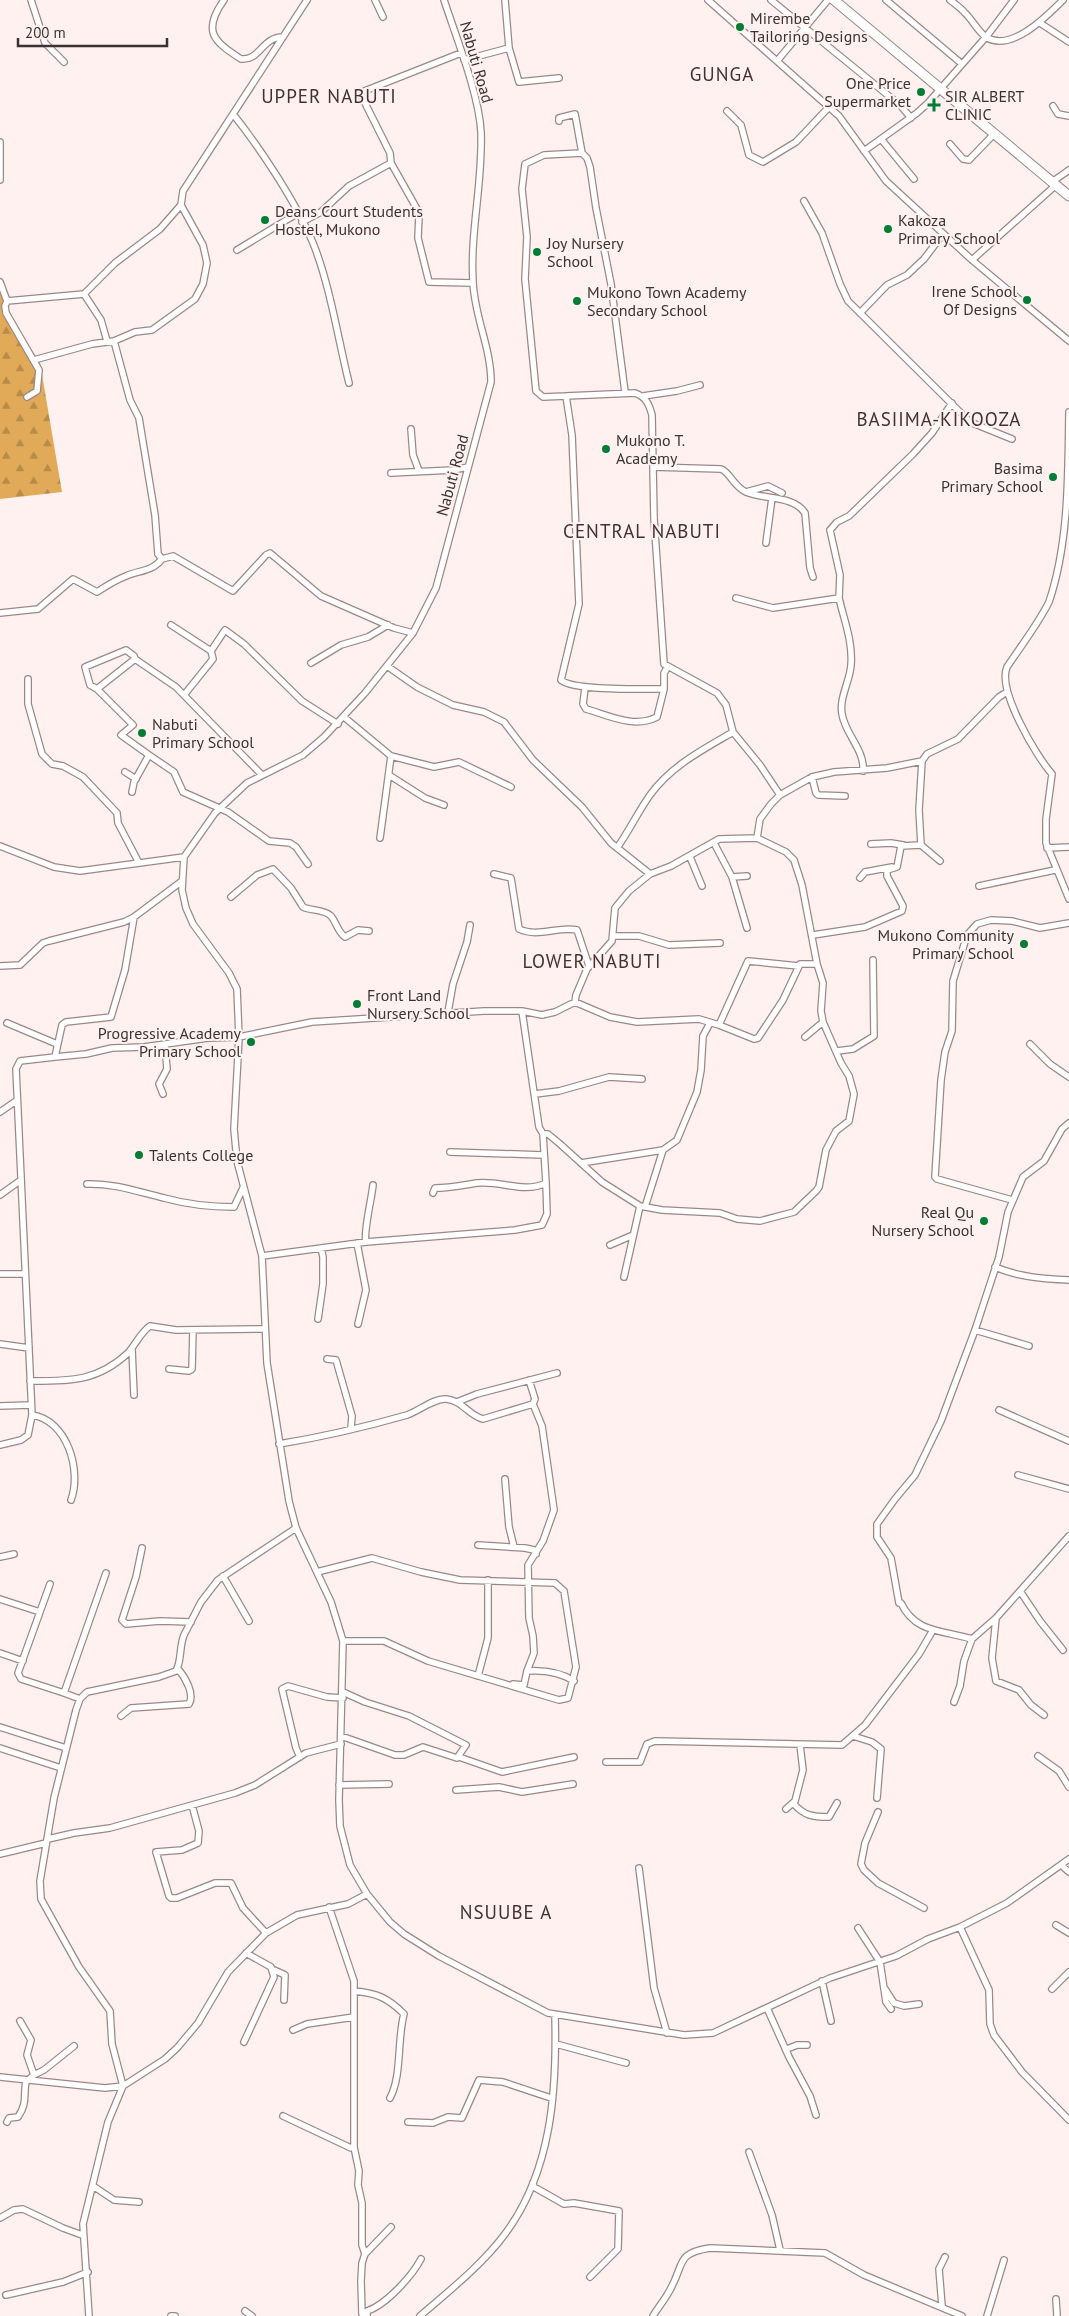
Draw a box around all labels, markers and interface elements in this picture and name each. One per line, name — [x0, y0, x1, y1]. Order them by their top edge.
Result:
place label: Mirembe Tailoring Designs — [750, 8, 868, 46]
scale bar — [18, 15, 166, 47]
street label: Nabuti Road — [456, 19, 498, 105]
marker: Mirembe Tailoring Designs — [734, 21, 746, 33]
text: 200 m — [25, 23, 66, 42]
district label: GUNGA — [690, 62, 754, 86]
place label: One Price Supermarket — [824, 73, 912, 111]
district label: UPPER NABUTI — [261, 84, 397, 108]
marker: One Price Supermarket — [915, 86, 927, 98]
place label: SIR ALBERT CLINIC — [945, 86, 1025, 124]
marker: SIR ALBERT CLINIC — [927, 98, 941, 112]
place label: Deans Court Students Hostel, Mukono — [275, 201, 423, 239]
place label: Kakoza Primary School — [898, 210, 1000, 248]
marker: Deans Court Students Hostel, Mukono — [259, 214, 271, 226]
marker: Kakoza Primary School — [882, 223, 894, 235]
place label: Joy Nursery School — [546, 233, 624, 271]
marker: Joy Nursery School — [531, 246, 543, 258]
place label: Irene School Of Designs — [931, 281, 1017, 319]
place label: Mukono Town Academy Secondary School — [587, 282, 747, 320]
marker: Irene School Of Designs — [1021, 294, 1033, 306]
marker: Mukono Town Academy Secondary School — [571, 295, 583, 307]
district label: BASIIMA-KIKOOZA — [856, 407, 1022, 431]
place label: Mukono T. Academy — [616, 430, 685, 468]
street label: Nabuti Road — [431, 432, 473, 518]
marker: Mukono T. Academy — [600, 443, 612, 455]
place label: Basima Primary School — [941, 458, 1043, 496]
marker: Basima Primary School — [1047, 471, 1059, 483]
district label: CENTRAL NABUTI — [563, 519, 721, 543]
place label: Nabuti Primary School — [152, 714, 254, 752]
marker: Nabuti Primary School — [136, 727, 148, 739]
place label: Mukono Community Primary School — [877, 925, 1015, 963]
marker: Mukono Community Primary School — [1018, 938, 1030, 950]
district label: LOWER NABUTI — [523, 949, 661, 973]
place label: Front Land Nursery School — [367, 985, 470, 1023]
marker: Front Land Nursery School — [351, 998, 363, 1010]
place label: Progressive Academy Primary School — [98, 1023, 242, 1061]
marker: Progressive Academy Primary School — [245, 1036, 257, 1048]
place label: Talents College — [149, 1145, 253, 1165]
marker: Talents College — [133, 1149, 145, 1161]
place label: Real Qu Nursery School — [871, 1202, 974, 1240]
marker: Real Qu Nursery School — [978, 1215, 990, 1227]
district label: NSUUBE A — [460, 1900, 552, 1924]

